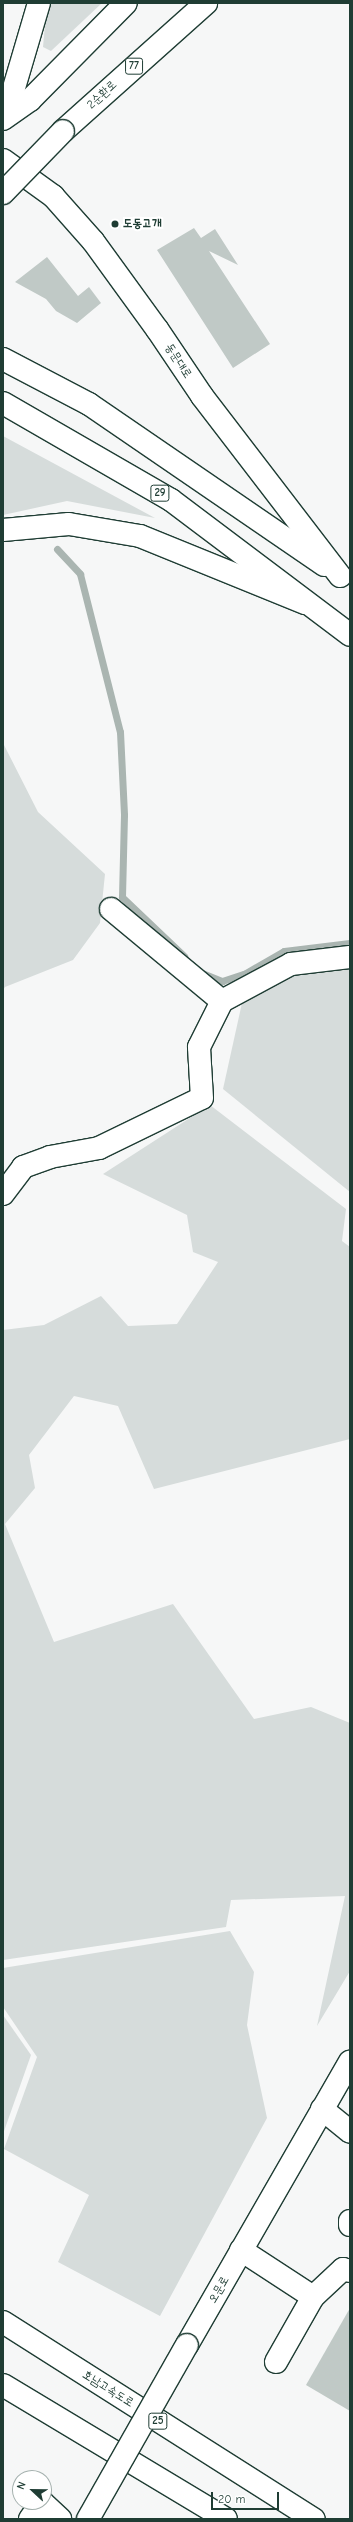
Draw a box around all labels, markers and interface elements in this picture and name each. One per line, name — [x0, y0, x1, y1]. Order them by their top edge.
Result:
road number: 77 — [125, 57, 143, 75]
street label: 2순환로 — [84, 78, 120, 112]
place label: 도동고개 — [123, 217, 162, 231]
marker: 도동고개 — [110, 219, 120, 229]
street label: 동문대로 — [161, 341, 195, 381]
road number: 29 — [150, 484, 170, 502]
street label: 오문로 — [206, 2274, 232, 2306]
street label: 호남고속도로 — [80, 2368, 136, 2410]
road number: 25 — [148, 2412, 168, 2430]
north arrow — [12, 2470, 52, 2510]
text: N — [14, 2480, 29, 2491]
scale bar — [213, 2484, 281, 2510]
text: 20 m — [218, 2492, 246, 2506]

